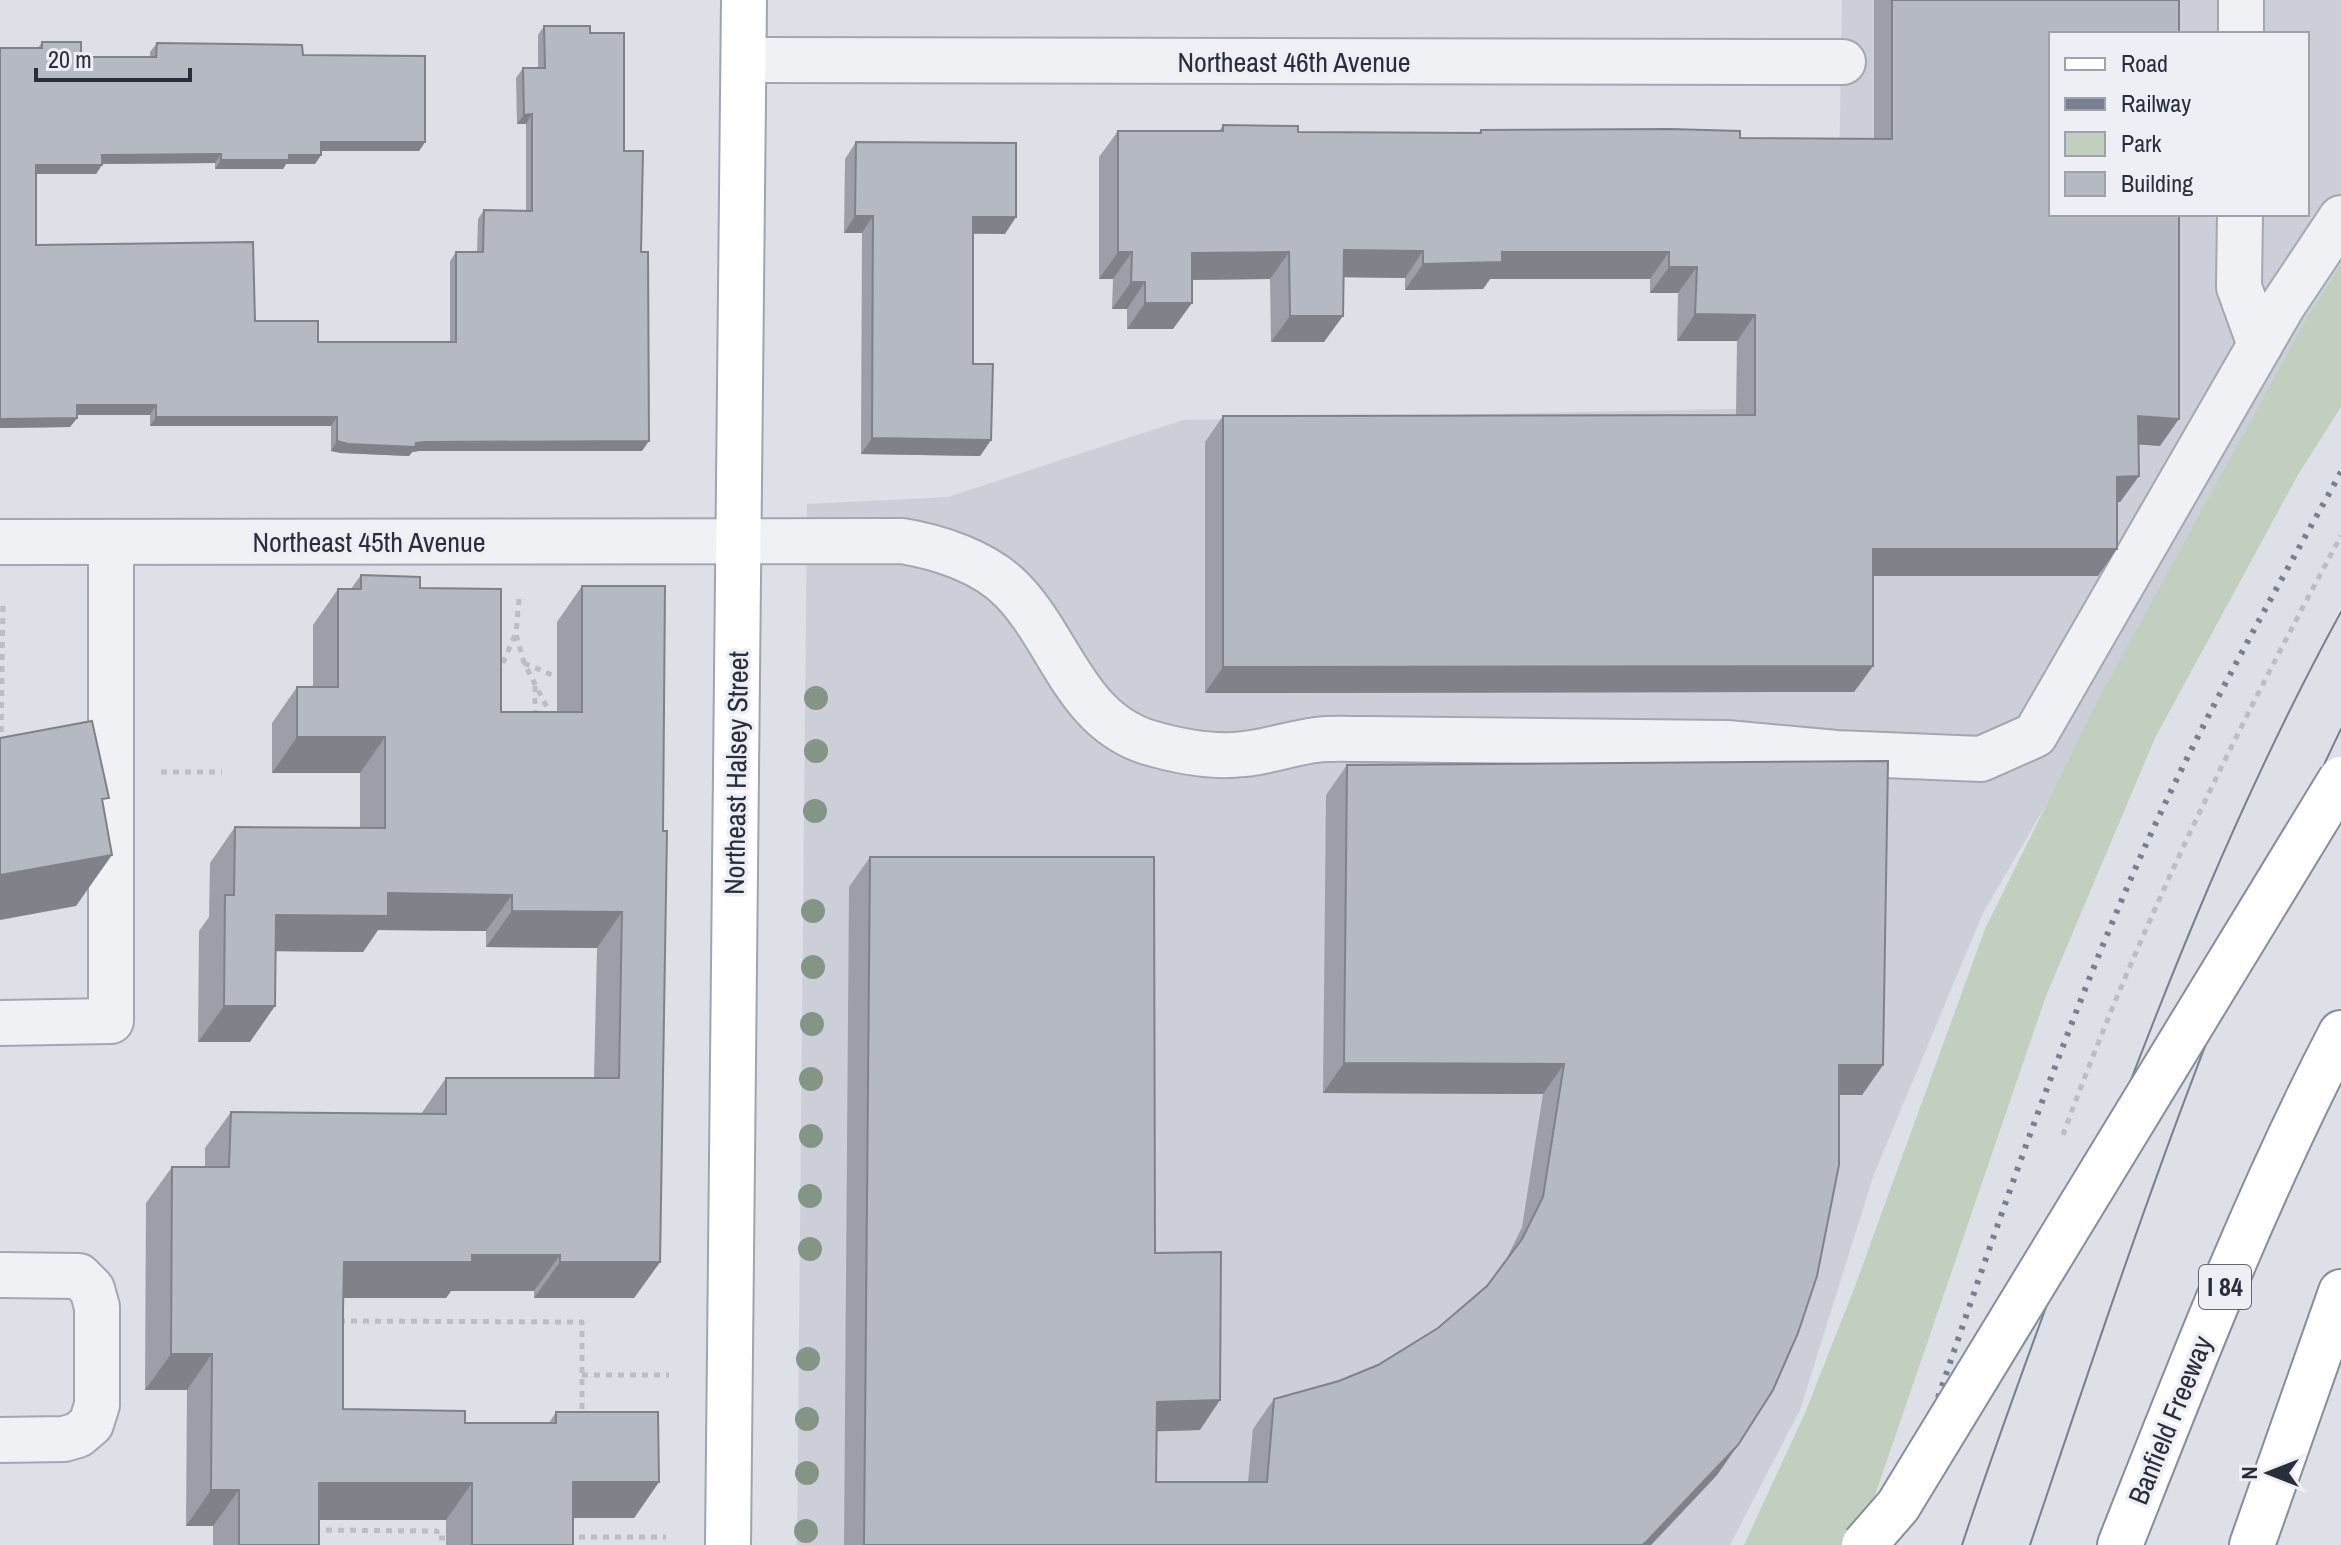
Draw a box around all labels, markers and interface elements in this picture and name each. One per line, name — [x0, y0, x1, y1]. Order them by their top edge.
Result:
scale bar — [36, 32, 190, 82]
legend — [2049, 32, 2309, 216]
text: 20 m — [48, 43, 92, 75]
street label: Northeast 46th Avenue — [1177, 43, 1411, 81]
text: Road — [2121, 47, 2168, 79]
text: Railway — [2121, 87, 2191, 119]
text: Park — [2121, 127, 2162, 159]
text: Building — [2121, 167, 2193, 199]
street label: Northeast 45th Avenue — [252, 523, 486, 561]
street label: Northeast Halsey Street — [715, 651, 757, 895]
road number: I 84 — [2199, 1265, 2251, 1309]
street label: Banfield Freeway — [2119, 1330, 2221, 1510]
north arrow — [2229, 1433, 2309, 1513]
text: N — [2234, 1466, 2264, 1480]

